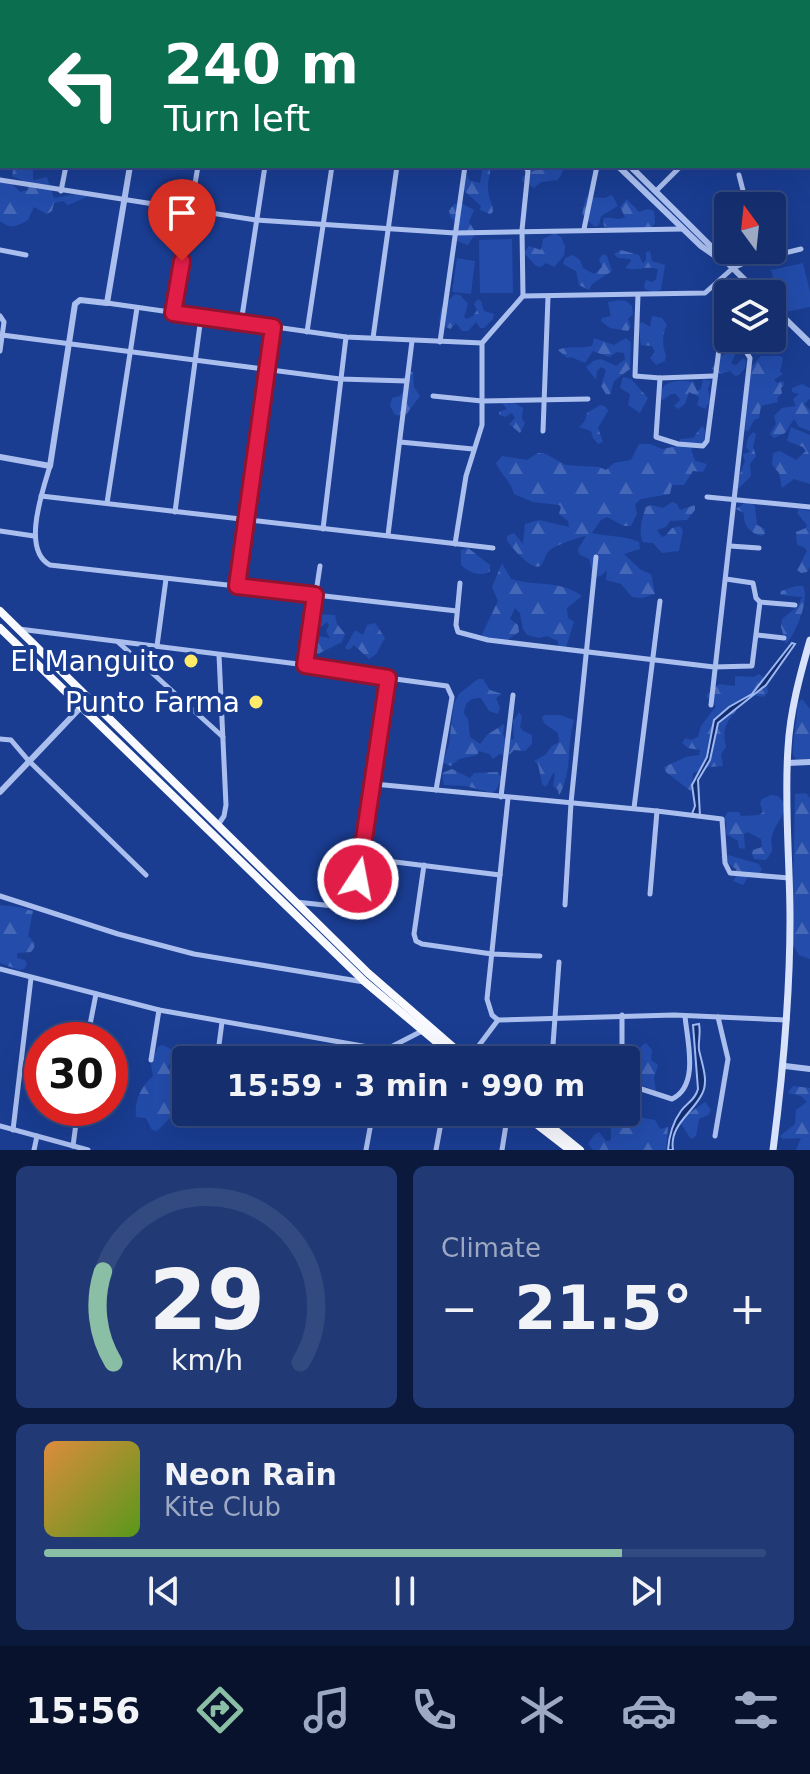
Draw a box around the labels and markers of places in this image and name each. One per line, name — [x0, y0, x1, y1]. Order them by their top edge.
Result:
pin — [148, 179, 216, 261]
place label: El Manguito — [10, 645, 175, 678]
marker: El Manguito — [182, 652, 200, 670]
place label: Punto Farma — [65, 686, 240, 719]
marker: Punto Farma — [247, 693, 265, 711]

